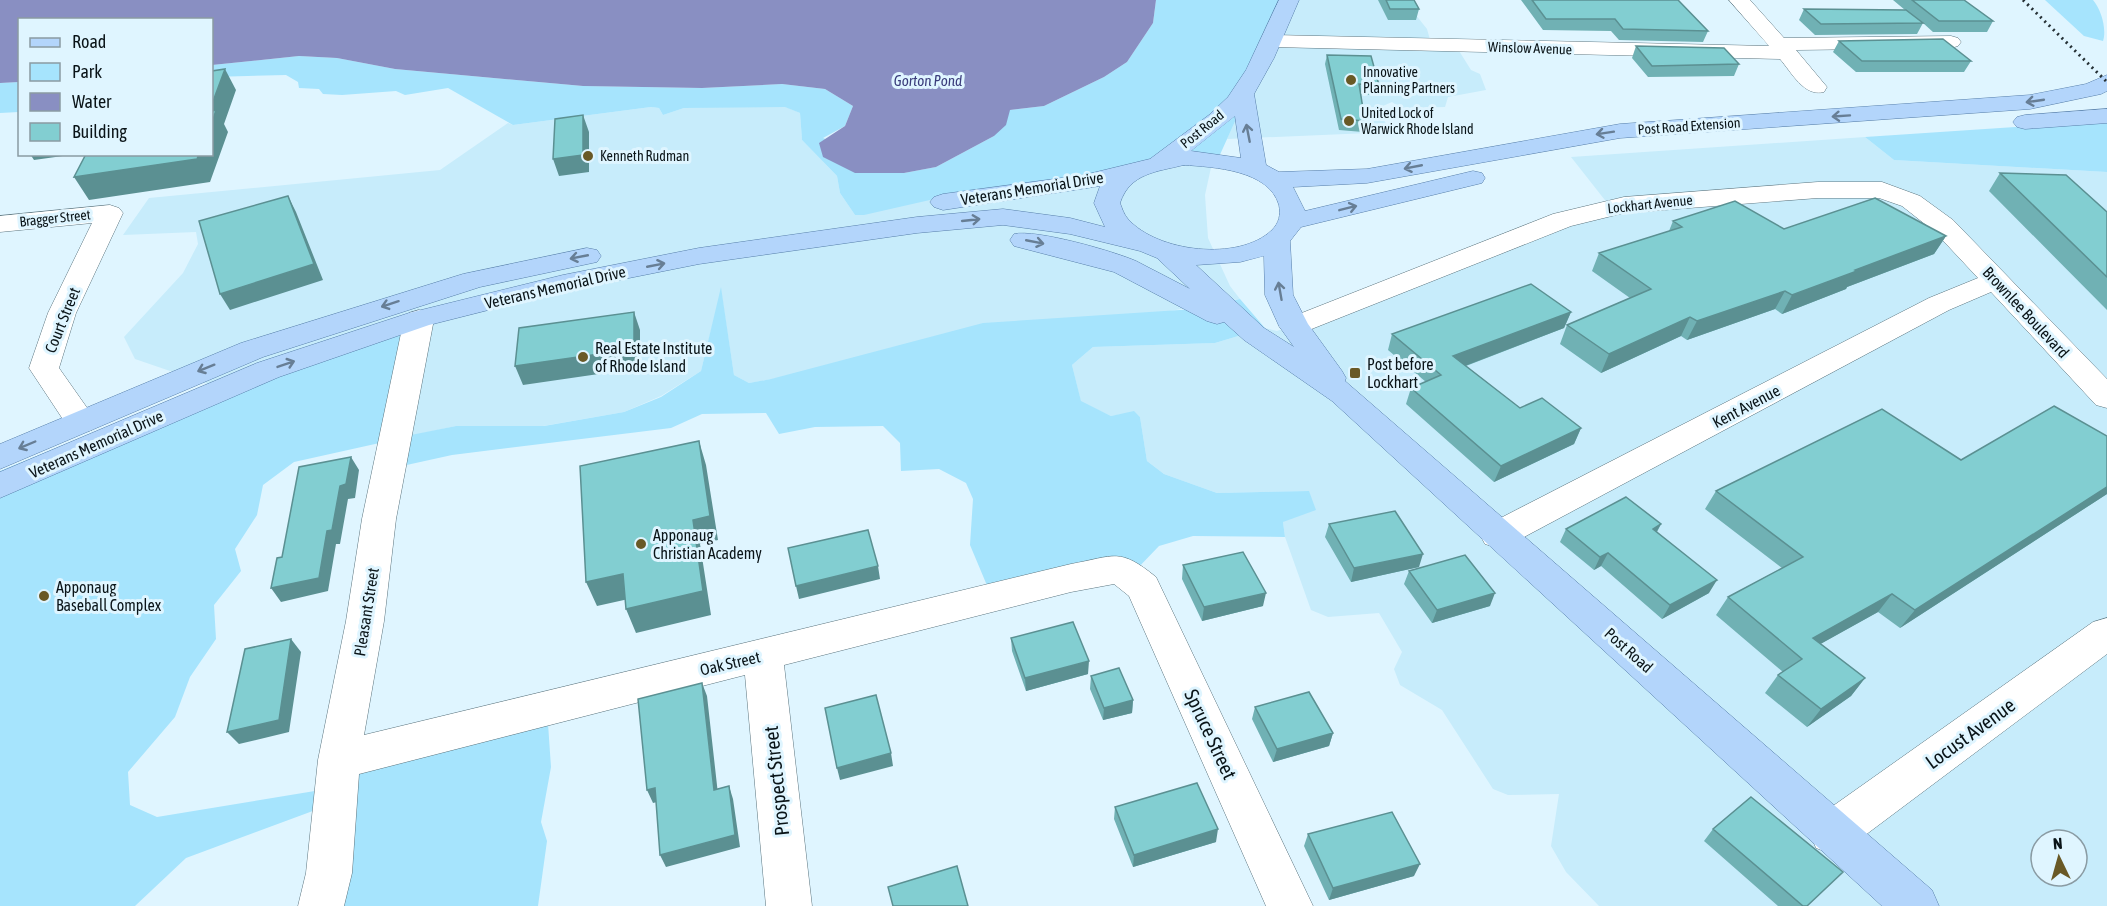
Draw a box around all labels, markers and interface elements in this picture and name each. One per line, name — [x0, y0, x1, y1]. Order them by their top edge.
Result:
legend — [18, 18, 213, 156]
text: Road — [72, 31, 106, 52]
street label: Winslow Avenue — [1488, 39, 1572, 57]
text: Park — [72, 61, 102, 82]
place label: Innovative Planning Partners — [1363, 64, 1455, 96]
water label: Gorton Pond — [894, 72, 962, 89]
marker: Innovative Planning Partners — [1344, 73, 1358, 87]
text: Water — [72, 91, 112, 112]
one-way arrow — [2026, 96, 2046, 107]
place label: United Lock of Warwick Rhode Island — [1361, 105, 1474, 137]
street label: Post Road — [1177, 107, 1227, 151]
one-way arrow — [1831, 110, 1851, 121]
marker: United Lock of Warwick Rhode Island — [1342, 114, 1356, 128]
street label: Post Road Extension — [1637, 114, 1741, 138]
text: Building — [72, 121, 127, 142]
one-way arrow — [1242, 123, 1253, 143]
one-way arrow — [1595, 128, 1615, 139]
place label: Kenneth Rudman — [600, 148, 689, 164]
marker: Kenneth Rudman — [581, 149, 595, 163]
one-way arrow — [1403, 162, 1423, 173]
street label: Veterans Memorial Drive — [959, 168, 1105, 208]
street label: Lockhart Avenue — [1607, 192, 1693, 216]
one-way arrow — [1338, 202, 1357, 214]
street label: Bragger Street — [19, 206, 91, 230]
one-way arrow — [960, 214, 980, 225]
one-way arrow — [1024, 237, 1044, 248]
one-way arrow — [570, 252, 589, 263]
one-way arrow — [645, 259, 665, 270]
street label: Veterans Memorial Drive — [483, 262, 627, 312]
street label: Brownlee Boulevard — [1979, 263, 2073, 361]
one-way arrow — [1274, 282, 1285, 302]
street label: Court Street — [41, 284, 83, 355]
one-way arrow — [381, 299, 400, 310]
place label: Real Estate Institute of Rhode Island — [595, 339, 712, 375]
marker: Real Estate Institute of Rhode Island — [576, 350, 590, 364]
place label: Post before Lockhart — [1367, 355, 1433, 391]
one-way arrow — [276, 358, 294, 369]
one-way arrow — [197, 363, 216, 374]
marker: Post before Lockhart — [1348, 366, 1362, 380]
street label: Kent Avenue — [1709, 381, 1783, 431]
street label: Veterans Memorial Drive — [26, 406, 166, 482]
one-way arrow — [18, 440, 36, 451]
place label: Apponaug Christian Academy — [653, 526, 762, 563]
marker: Apponaug Christian Academy — [634, 537, 648, 551]
street label: Pleasant Street — [350, 566, 382, 658]
place label: Apponaug Baseball Complex — [56, 578, 162, 615]
marker: Apponaug Baseball Complex — [37, 589, 51, 603]
street label: Post Road — [1601, 624, 1657, 676]
street label: Oak Street — [698, 647, 762, 679]
street label: Spruce Street — [1180, 685, 1242, 783]
street label: Locust Avenue — [1921, 693, 2019, 773]
street label: Prospect Street — [759, 725, 793, 837]
north arrow — [2029, 828, 2089, 888]
text: N — [2052, 834, 2063, 852]

